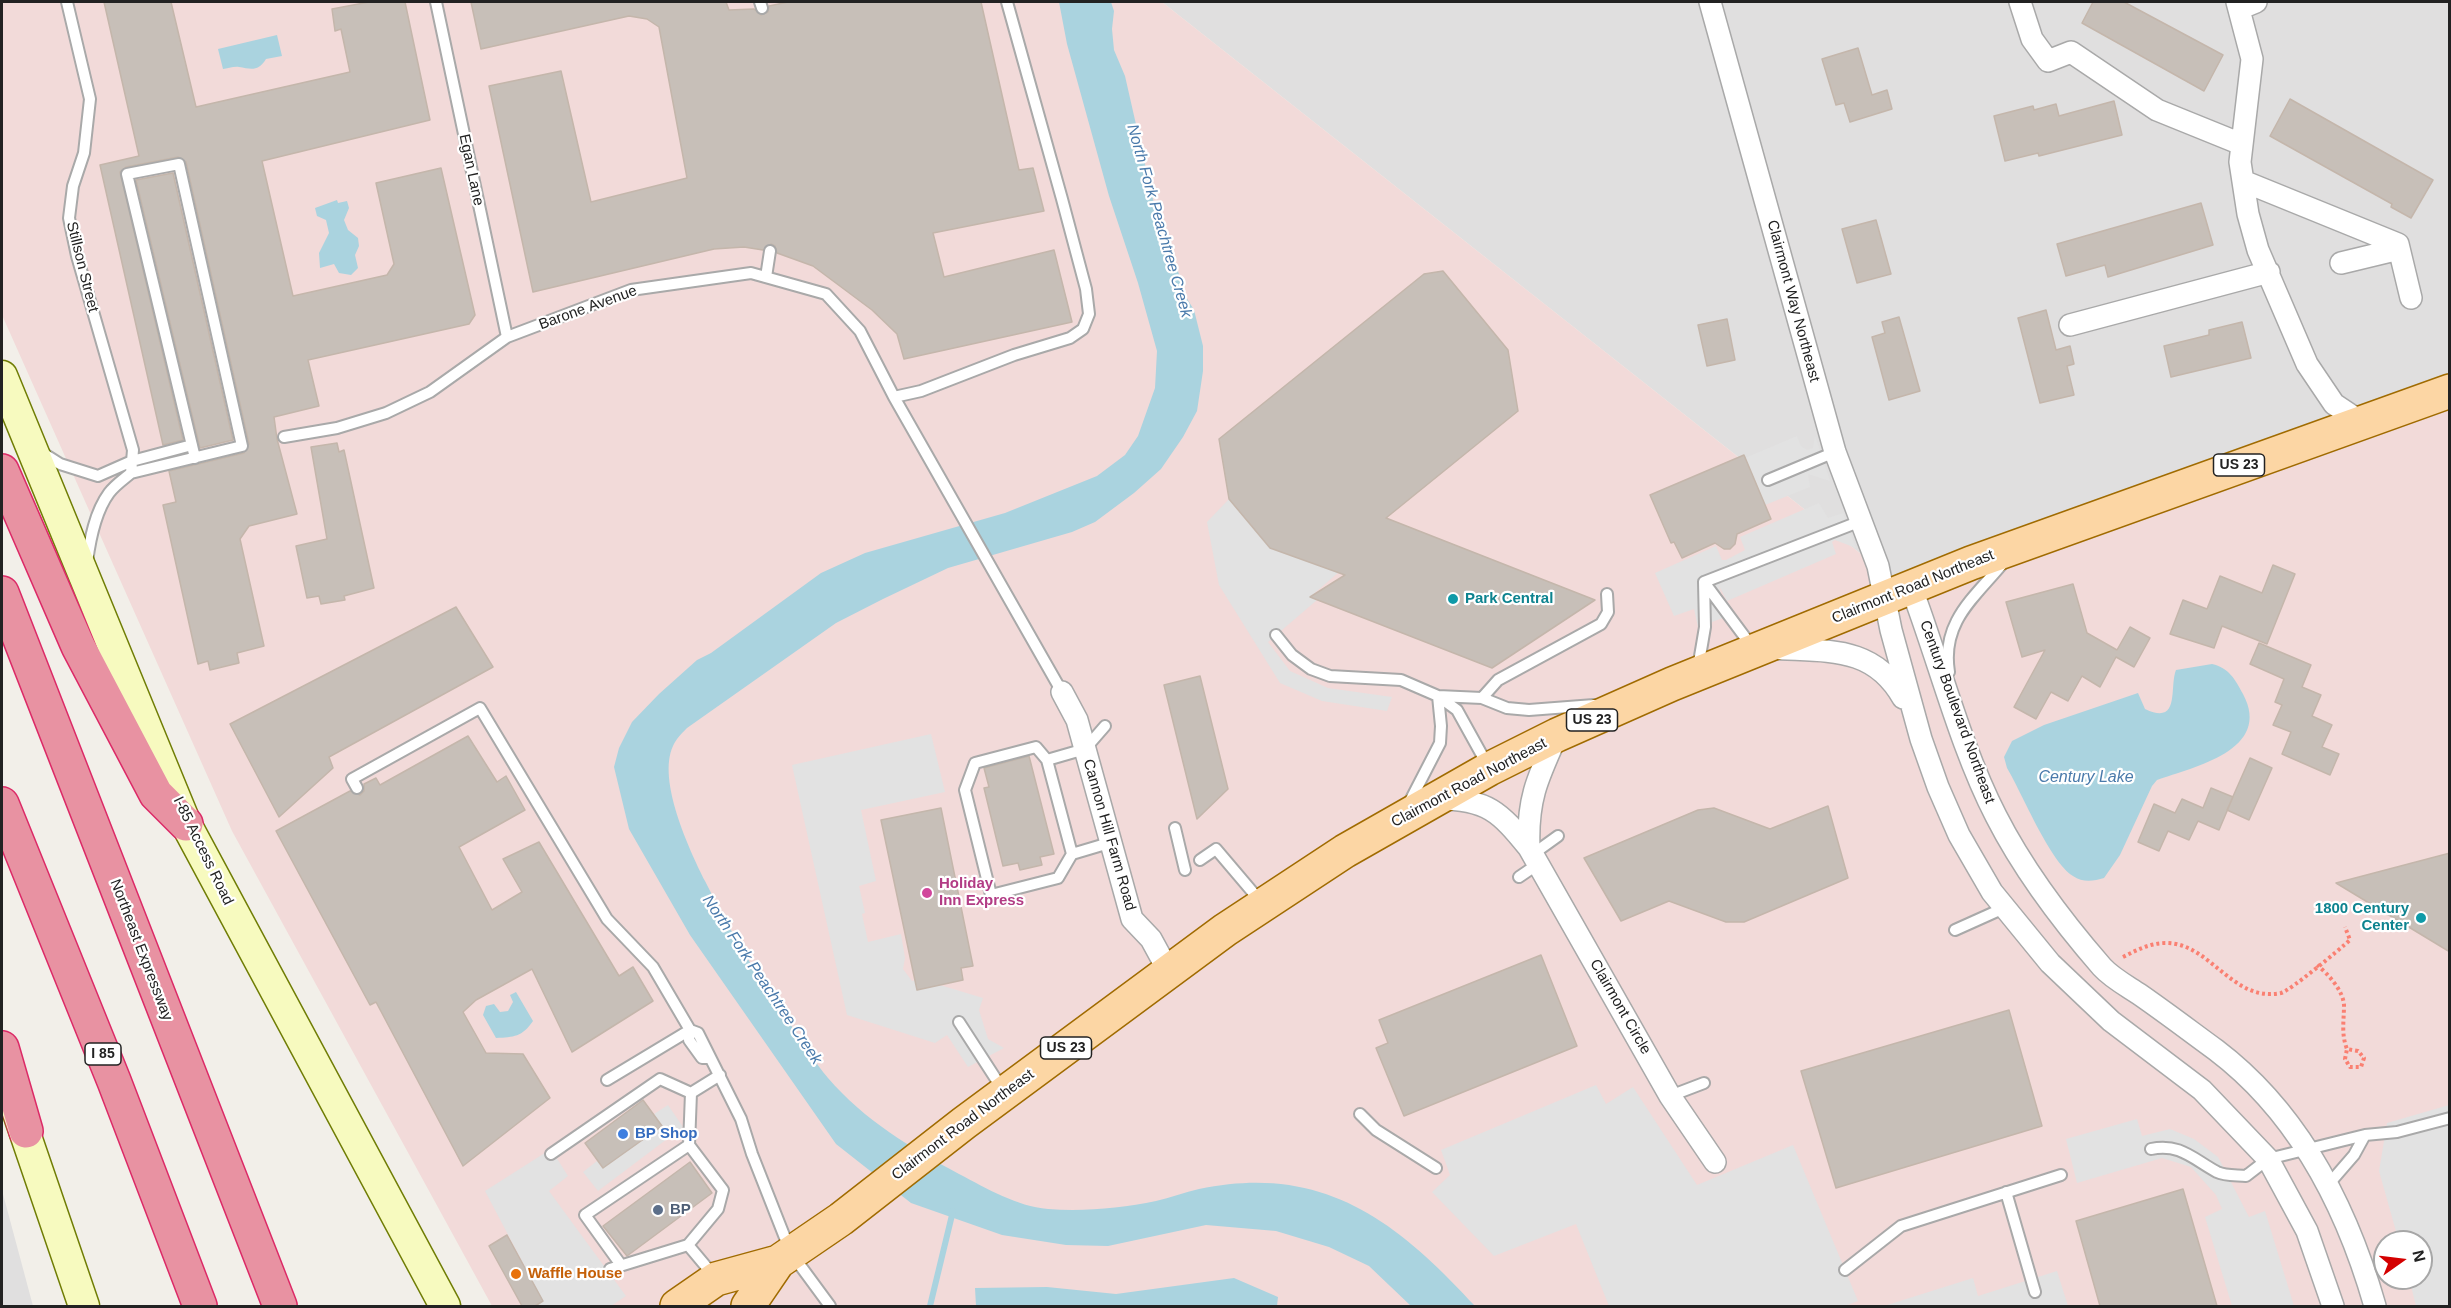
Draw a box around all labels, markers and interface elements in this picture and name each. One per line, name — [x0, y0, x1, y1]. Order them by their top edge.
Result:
water label: North Fork Peachtree Creek — [1122, 122, 1196, 320]
street label: Egan Lane — [455, 133, 487, 207]
street label: Clairmont Way Northeast — [1763, 218, 1823, 384]
street label: Stillson Street — [62, 220, 102, 314]
street label: Barone Avenue — [536, 282, 640, 334]
road number: US 23 — [2214, 454, 2264, 476]
street label: Clairmont Road Northeast — [1829, 546, 1997, 628]
place label: Park Central — [1465, 590, 1553, 608]
marker: Park Central — [1446, 592, 1460, 606]
street label: Century Boulevard Northeast — [1915, 618, 1999, 806]
road number: US 23 — [1566, 709, 1618, 731]
street label: Clairmont Road Northeast — [1388, 734, 1550, 832]
street label: Cannon Hill Farm Road — [1079, 757, 1139, 913]
water label: Century Lake — [2038, 768, 2134, 788]
street label: I-85 Access Road — [169, 794, 237, 908]
place label: Holiday Inn Express — [939, 875, 1024, 910]
street label: Northeast Expressway — [106, 877, 176, 1023]
marker: Holiday Inn Express — [920, 886, 934, 900]
water label: North Fork Peachtree Creek — [698, 892, 826, 1068]
place label: 1800 Century Center — [2315, 900, 2409, 935]
marker: 1800 Century Center — [2414, 911, 2428, 925]
street label: Clairmont Circle — [1586, 956, 1654, 1058]
road number: US 23 — [1040, 1037, 1092, 1059]
road number: I 85 — [85, 1043, 121, 1065]
street label: Clairmont Road Northeast — [888, 1066, 1038, 1184]
place label: BP Shop — [635, 1125, 697, 1143]
marker: BP Shop — [616, 1127, 630, 1141]
place label: BP — [670, 1201, 691, 1219]
marker: BP — [651, 1203, 665, 1217]
north arrow — [2373, 1230, 2433, 1290]
text: N — [2409, 1248, 2429, 1264]
place label: Waffle House — [528, 1265, 622, 1283]
marker: Waffle House — [509, 1267, 523, 1281]

